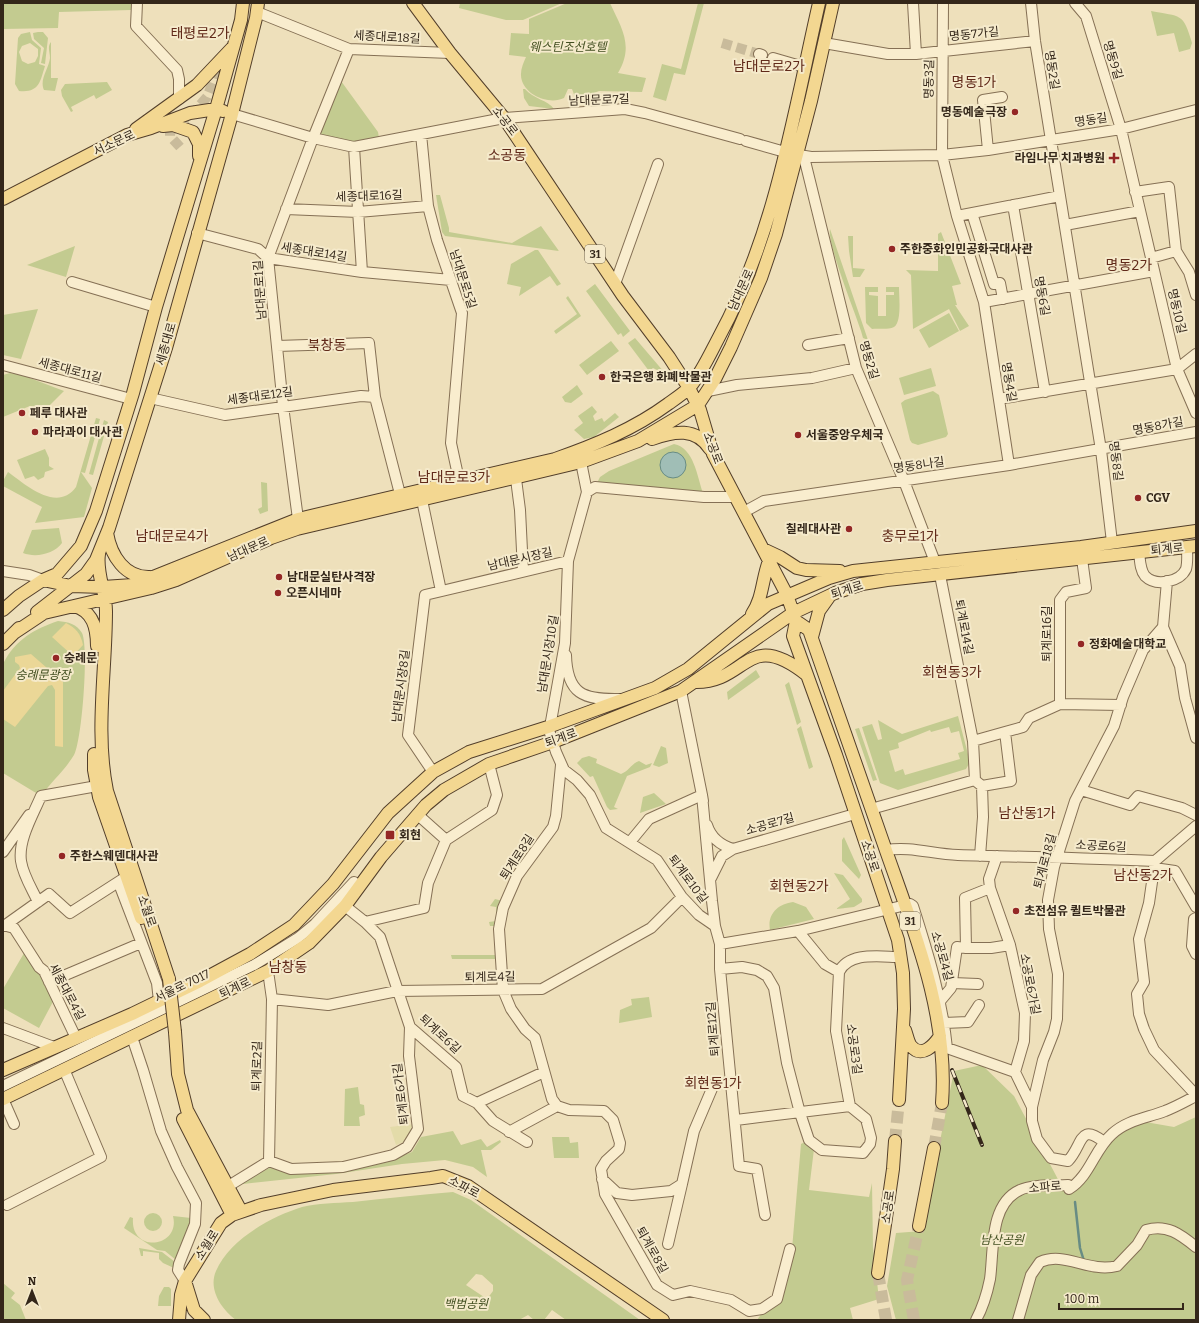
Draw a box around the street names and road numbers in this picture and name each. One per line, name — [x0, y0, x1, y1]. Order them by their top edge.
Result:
street label: 명동7가길 — [948, 24, 1000, 44]
street label: 세종대로18길 — [353, 28, 421, 46]
street label: 명동9길 — [1100, 39, 1126, 81]
street label: 명동2길 — [1042, 49, 1062, 91]
street label: 명동3길 — [922, 59, 936, 99]
street label: 남대문로7길 — [568, 92, 630, 108]
street label: 소공로 — [489, 104, 521, 138]
street label: 명동길 — [1074, 110, 1108, 130]
street label: 서소문로 — [91, 127, 137, 159]
street label: 세종대로16길 — [335, 188, 403, 204]
street label: 세종대로14길 — [280, 240, 348, 264]
road number: 31 — [585, 245, 605, 263]
street label: 남대문로5길 — [447, 248, 479, 310]
street label: 남대문로1길 — [251, 260, 269, 320]
street label: 남대문로 — [726, 267, 756, 313]
street label: 명동6길 — [1032, 275, 1052, 317]
street label: 명동10길 — [1165, 287, 1189, 335]
street label: 세종대로 — [153, 321, 179, 367]
street label: 명동2길 — [857, 339, 881, 381]
street label: 세종대로11길 — [37, 355, 103, 385]
street label: 명동4길 — [999, 361, 1019, 403]
street label: 세종대로12길 — [226, 384, 294, 408]
street label: 명동8가길 — [1131, 414, 1185, 438]
street label: 소공로 — [701, 430, 725, 466]
street label: 명동8길 — [1107, 440, 1125, 482]
street label: 명동8나길 — [893, 454, 945, 476]
street label: 남대문로 — [225, 534, 271, 564]
street label: 퇴계로 — [1150, 540, 1184, 558]
street label: 남대문시장길 — [486, 545, 554, 573]
street label: 퇴계로 — [829, 578, 865, 602]
street label: 퇴계로14길 — [952, 598, 976, 656]
street label: 퇴계로16길 — [1040, 606, 1054, 662]
street label: 남대문시장10길 — [535, 614, 561, 694]
street label: 남대문시장8길 — [390, 649, 412, 723]
street label: 퇴계로 — [543, 726, 579, 750]
street label: 소공로7길 — [744, 810, 796, 838]
street label: 퇴계로8길 — [497, 832, 537, 882]
street label: 퇴계로18길 — [1031, 832, 1059, 890]
street label: 소공로 — [858, 838, 882, 874]
street label: 소공로6길 — [1075, 838, 1127, 854]
street label: 퇴계로10길 — [665, 852, 711, 906]
street label: 소월로 — [135, 893, 159, 929]
road number: 31 — [900, 912, 920, 930]
street label: 소공로4길 — [928, 929, 956, 983]
street label: 소공로6가길 — [1017, 952, 1043, 1016]
street label: 세종대로4길 — [46, 961, 88, 1023]
street label: 서울로 7017 — [152, 967, 212, 1005]
street label: 퇴계로4길 — [464, 970, 516, 984]
street label: 퇴계로 — [217, 974, 253, 1002]
street label: 퇴계로12길 — [704, 1001, 722, 1057]
street label: 퇴계로6길 — [416, 1011, 464, 1057]
street label: 소공로3길 — [844, 1023, 864, 1075]
street label: 퇴계로2길 — [250, 1041, 264, 1091]
street label: 퇴계로6가길 — [390, 1062, 412, 1126]
street label: 소파로 — [446, 1173, 482, 1201]
street label: 소파로 — [1028, 1179, 1062, 1195]
street label: 소공로 — [879, 1190, 897, 1224]
street label: 퇴계로8길 — [633, 1224, 671, 1276]
street label: 소월로 — [192, 1227, 222, 1263]

